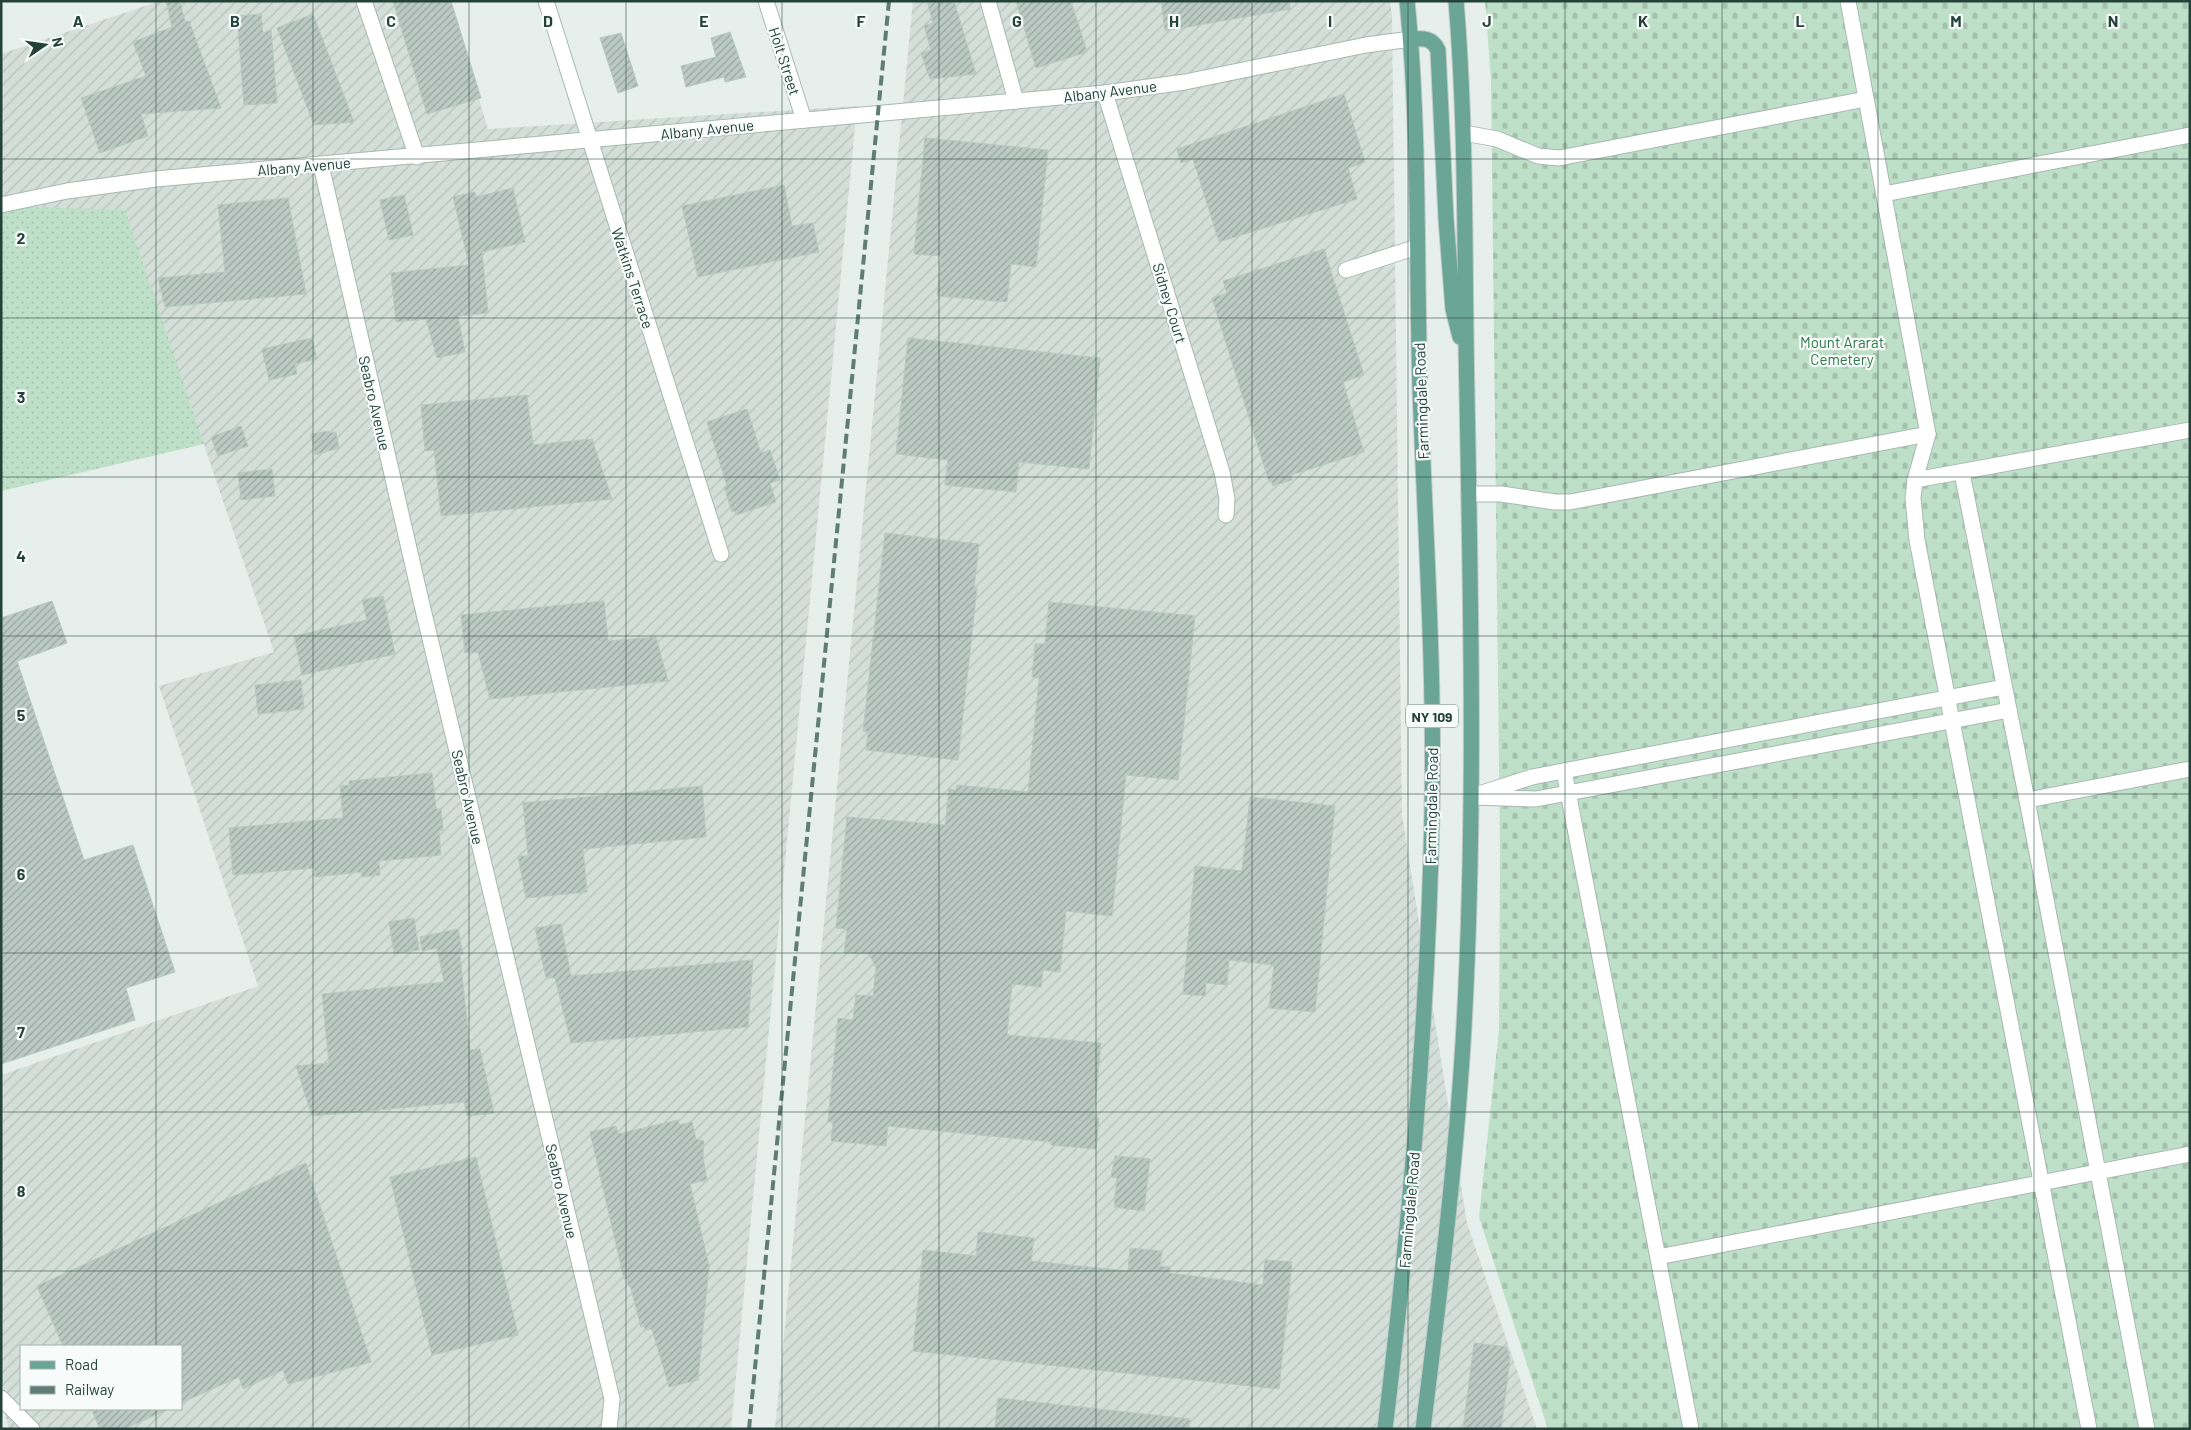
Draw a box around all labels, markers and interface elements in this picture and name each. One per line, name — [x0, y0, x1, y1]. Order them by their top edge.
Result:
text: A — [73, 11, 84, 30]
text: B — [230, 11, 240, 30]
text: C — [386, 11, 396, 30]
text: D — [543, 11, 553, 30]
text: E — [699, 11, 709, 30]
text: F — [857, 11, 866, 30]
text: G — [1012, 11, 1022, 30]
text: H — [1169, 11, 1179, 30]
text: I — [1328, 11, 1332, 30]
text: J — [1482, 11, 1492, 30]
text: K — [1638, 11, 1648, 30]
text: L — [1795, 11, 1805, 30]
text: M — [1950, 11, 1962, 30]
text: N — [2108, 11, 2118, 30]
north arrow — [20, 20, 70, 70]
street label: Holt Street — [765, 25, 805, 97]
text: N — [49, 36, 67, 48]
street label: Albany Avenue — [1062, 76, 1158, 106]
street label: Albany Avenue — [659, 115, 755, 143]
street label: Albany Avenue — [256, 153, 352, 179]
street label: Watkins Terrace — [608, 225, 658, 331]
text: 2 — [17, 228, 26, 247]
street label: Sidney Court — [1149, 261, 1191, 345]
park label: Mount Ararat Cemetery — [1800, 333, 1884, 368]
street label: Farmingdale Road — [1410, 342, 1432, 460]
street label: Seabro Avenue — [355, 354, 395, 452]
text: 3 — [17, 387, 25, 406]
text: 4 — [16, 546, 26, 565]
road number: NY 109 — [1406, 704, 1458, 728]
text: 5 — [17, 705, 26, 724]
street label: Farmingdale Road — [1421, 747, 1441, 865]
street label: Seabro Avenue — [448, 748, 488, 846]
text: 6 — [17, 864, 26, 883]
text: 7 — [17, 1022, 25, 1041]
street label: Seabro Avenue — [542, 1142, 582, 1240]
street label: Farmingdale Road — [1395, 1151, 1423, 1269]
text: 8 — [17, 1181, 26, 1200]
legend — [20, 1345, 182, 1410]
text: Road — [65, 1355, 98, 1373]
text: Railway — [65, 1380, 114, 1398]

